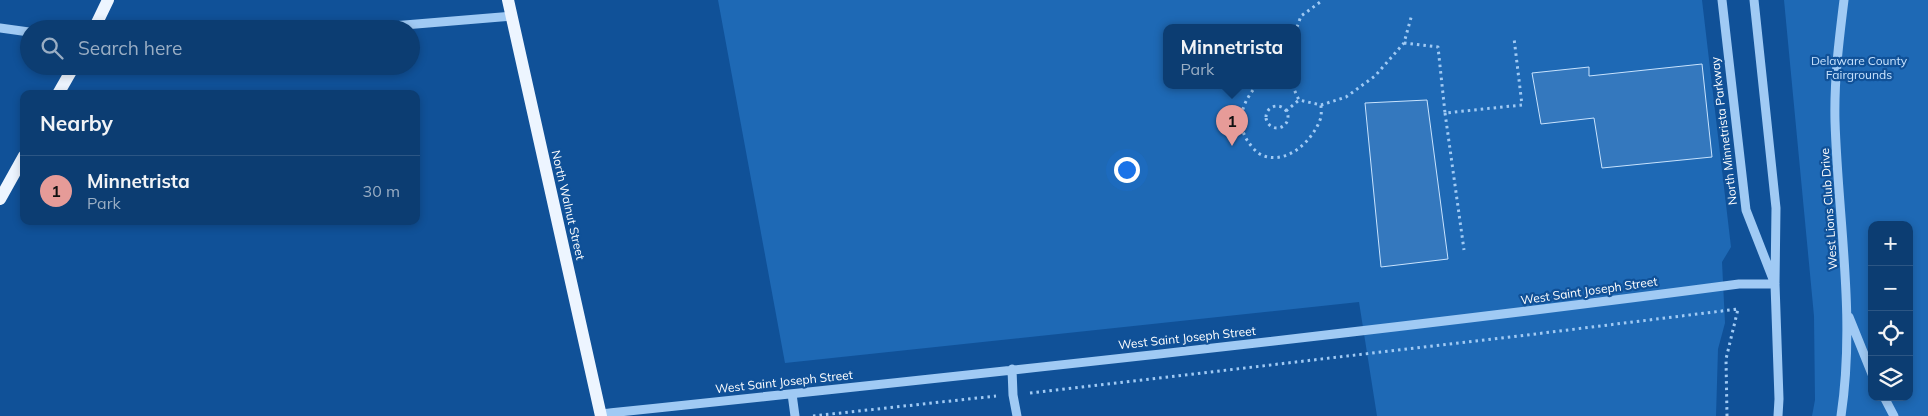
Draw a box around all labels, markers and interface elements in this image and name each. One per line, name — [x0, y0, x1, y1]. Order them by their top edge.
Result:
search box — [20, 20, 420, 75]
popup — [1163, 24, 1301, 89]
icon: search — [38, 34, 66, 62]
text: Minnetrista — [1181, 35, 1283, 59]
text: Search here — [78, 36, 182, 60]
park label: Delaware County Fairgrounds — [1811, 53, 1908, 82]
street label: North Minnetrista Parkway — [1707, 55, 1740, 206]
text: Park — [1181, 59, 1214, 79]
pin: 1 — [1216, 105, 1248, 146]
text: Nearby — [40, 110, 113, 136]
street label: West Lions Club Drive — [1817, 148, 1840, 270]
street label: North Walnut Street — [549, 149, 588, 261]
your location — [1114, 157, 1140, 183]
text: Minnetrista — [87, 169, 190, 193]
text: 1 — [51, 181, 61, 201]
text: 30 m — [363, 181, 400, 201]
text: Park — [87, 193, 121, 213]
map controls — [1868, 221, 1913, 401]
button: + — [1868, 221, 1913, 266]
button: − — [1868, 266, 1913, 311]
street label: West Saint Joseph Street — [1519, 273, 1658, 308]
button: locate — [1868, 311, 1913, 356]
street label: West Saint Joseph Street — [1117, 323, 1256, 352]
button: layers — [1868, 356, 1913, 401]
street label: West Saint Joseph Street — [714, 367, 853, 396]

